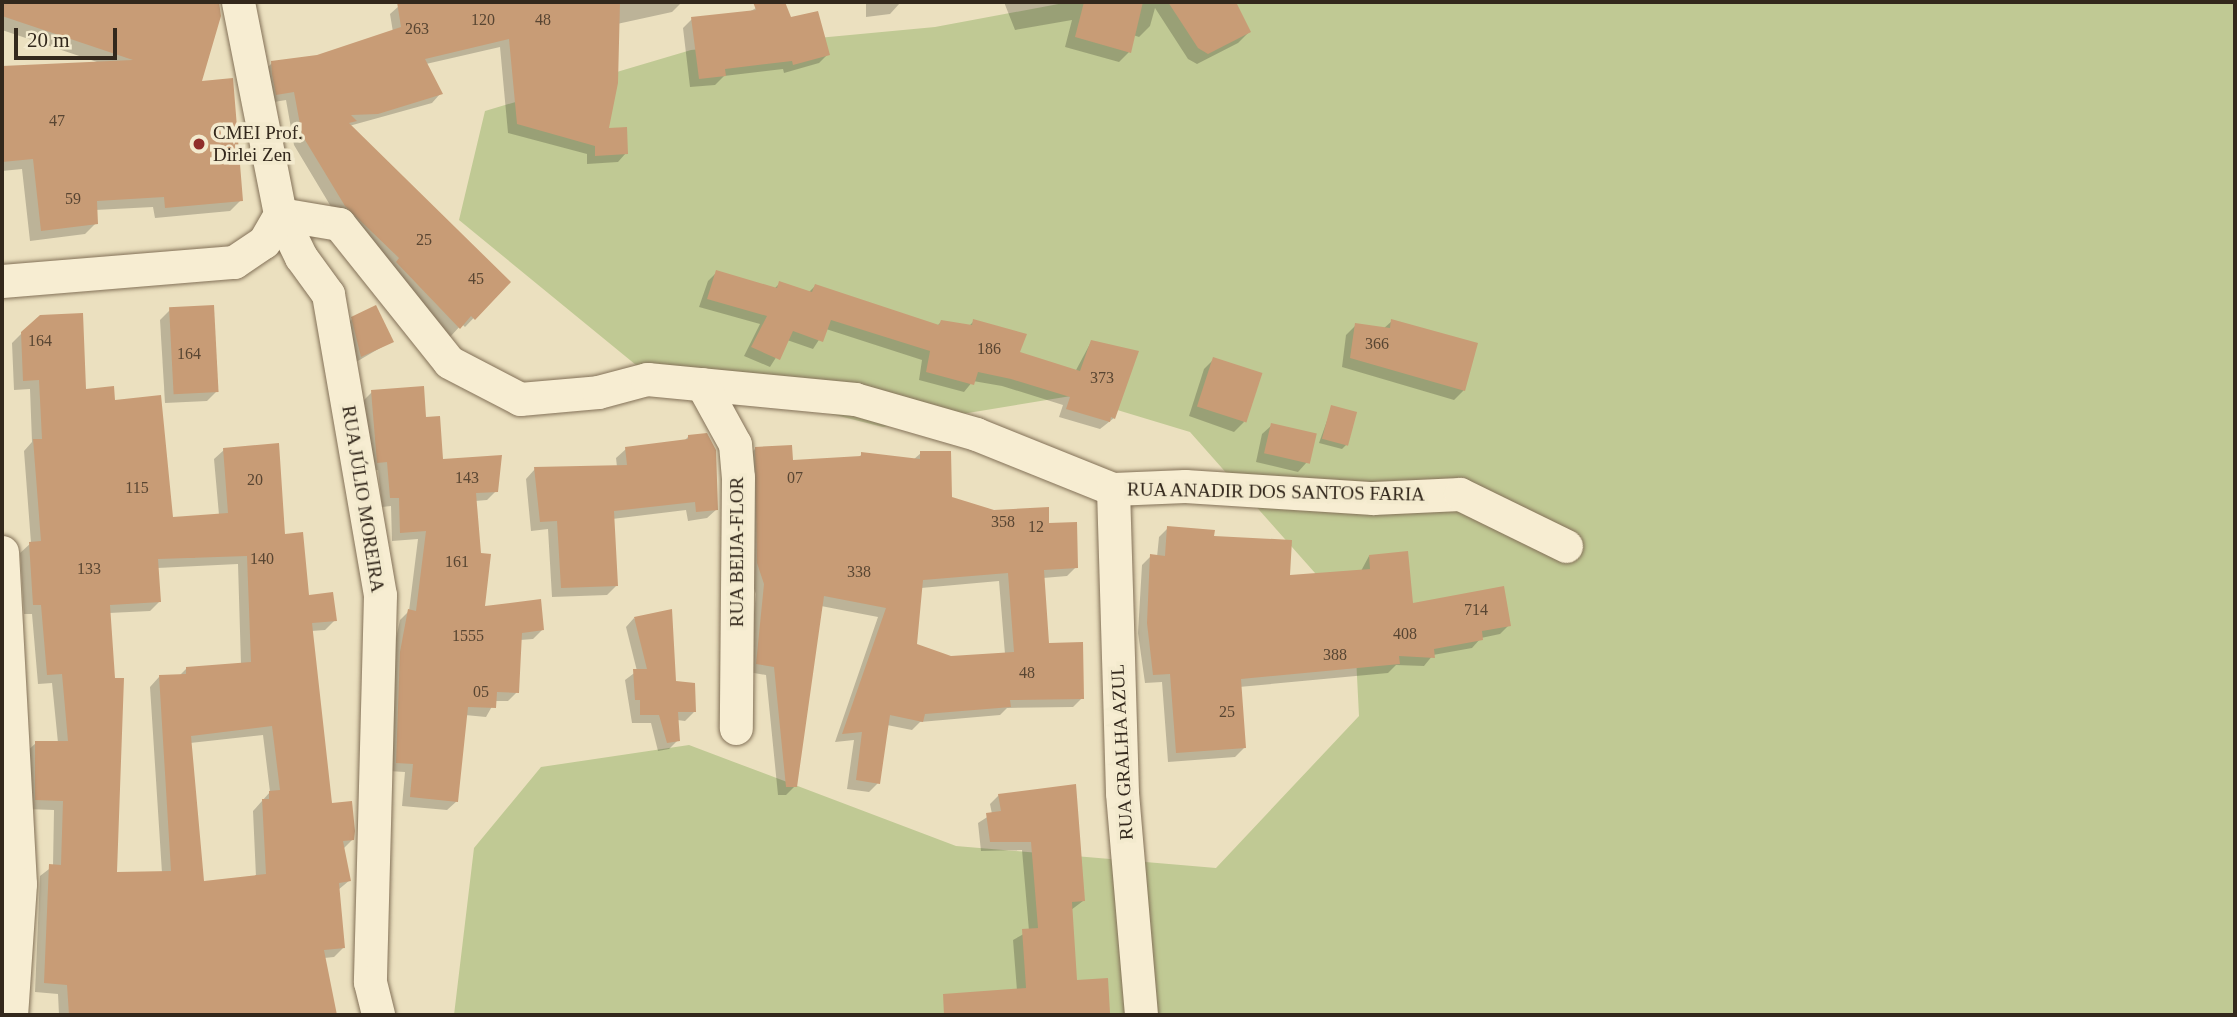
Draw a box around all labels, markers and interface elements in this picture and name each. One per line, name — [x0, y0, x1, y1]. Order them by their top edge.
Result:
house number: 120 — [471, 10, 495, 30]
house number: 48 — [535, 10, 551, 30]
scale bar — [18, 14, 121, 58]
house number: 263 — [405, 19, 429, 39]
text: 20 m — [27, 28, 70, 52]
house number: 47 — [49, 111, 65, 131]
place label: CMEI Prof. Dirlei Zen — [213, 122, 303, 166]
marker: CMEI Prof. Dirlei Zen — [191, 136, 207, 152]
house number: 59 — [65, 189, 81, 209]
house number: 25 — [416, 230, 432, 250]
house number: 45 — [468, 269, 484, 289]
house number: 164 — [28, 331, 52, 351]
house number: 366 — [1365, 334, 1389, 354]
house number: 186 — [977, 339, 1001, 359]
house number: 164 — [177, 344, 201, 364]
house number: 373 — [1090, 368, 1114, 388]
street label: RUA JÚLIO MOREIRA — [337, 403, 389, 595]
house number: 143 — [455, 468, 479, 488]
house number: 07 — [787, 468, 803, 488]
house number: 20 — [247, 470, 263, 490]
street label: RUA BEIJA-FLOR — [726, 476, 748, 628]
house number: 115 — [125, 478, 149, 498]
street label: RUA ANADIR DOS SANTOS FARIA — [1126, 478, 1426, 506]
house number: 358 — [991, 512, 1015, 532]
house number: 12 — [1028, 517, 1044, 537]
house number: 140 — [250, 549, 274, 569]
house number: 161 — [445, 552, 469, 572]
house number: 133 — [77, 559, 101, 579]
house number: 338 — [847, 562, 871, 582]
house number: 714 — [1464, 600, 1488, 620]
house number: 408 — [1393, 624, 1417, 644]
house number: 1555 — [452, 626, 484, 646]
house number: 388 — [1323, 645, 1347, 665]
street label: RUA GRALHA AZUL — [1106, 662, 1138, 842]
house number: 48 — [1019, 663, 1035, 683]
house number: 05 — [473, 682, 489, 702]
house number: 25 — [1219, 702, 1235, 722]

